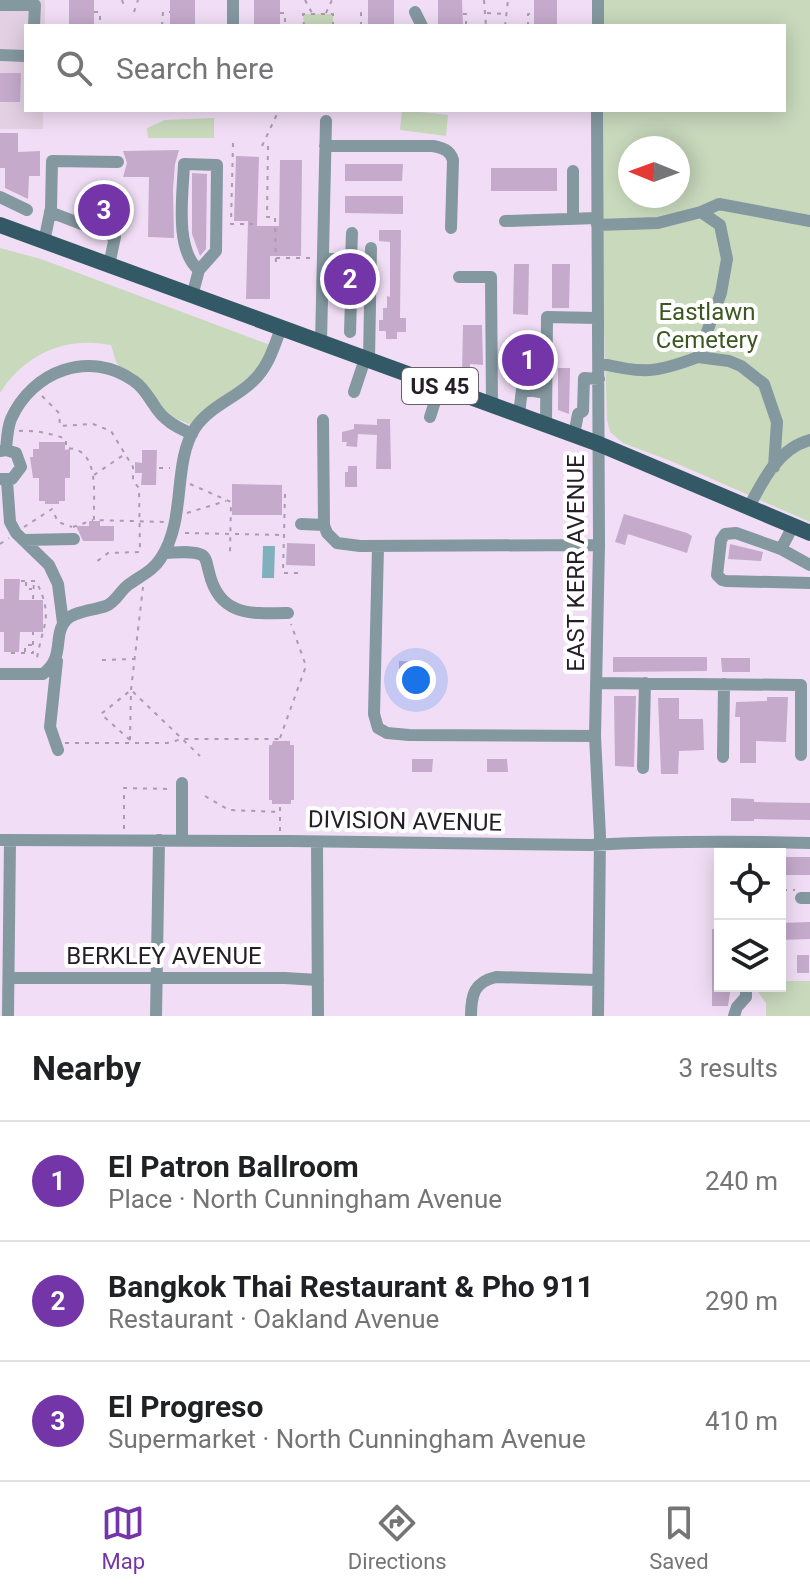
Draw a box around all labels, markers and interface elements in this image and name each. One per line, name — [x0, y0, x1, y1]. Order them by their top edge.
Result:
search box — [24, 24, 786, 112]
icon: search — [52, 46, 96, 90]
text: Search here — [116, 51, 274, 86]
north arrow — [618, 136, 690, 208]
pin: 3 — [78, 180, 130, 240]
pin: 2 — [324, 249, 376, 309]
park label: Eastlawn Cemetery — [656, 298, 759, 354]
pin: 1 — [502, 330, 554, 390]
road number: US 45 — [402, 368, 478, 404]
street label: EAST KERR AVENUE — [562, 454, 590, 672]
your location — [396, 660, 436, 700]
street label: DIVISION AVENUE — [308, 805, 502, 837]
map controls — [714, 848, 786, 992]
button: locate — [714, 848, 786, 920]
button: layers — [714, 920, 786, 992]
street label: BERKLEY AVENUE — [66, 942, 262, 970]
text: Nearby — [32, 1048, 141, 1088]
text: 3 results — [679, 1053, 778, 1083]
text: El Patron Ballroom — [108, 1149, 359, 1184]
text: 1 — [51, 1166, 65, 1196]
text: 240 m — [705, 1166, 778, 1196]
text: Place · North Cunningham Avenue — [108, 1184, 502, 1214]
text: Bangkok Thai Restaurant & Pho 911 — [108, 1269, 594, 1304]
text: 2 — [51, 1286, 65, 1316]
text: 290 m — [705, 1286, 778, 1316]
text: Restaurant · Oakland Avenue — [108, 1304, 439, 1334]
text: El Progreso — [108, 1389, 263, 1424]
text: 3 — [51, 1406, 65, 1436]
text: 410 m — [705, 1406, 778, 1436]
text: Supermarket · North Cunningham Avenue — [108, 1424, 586, 1454]
tab: Map — [101, 1501, 145, 1574]
tab: Directions — [348, 1501, 447, 1574]
tab: Saved — [649, 1501, 709, 1574]

